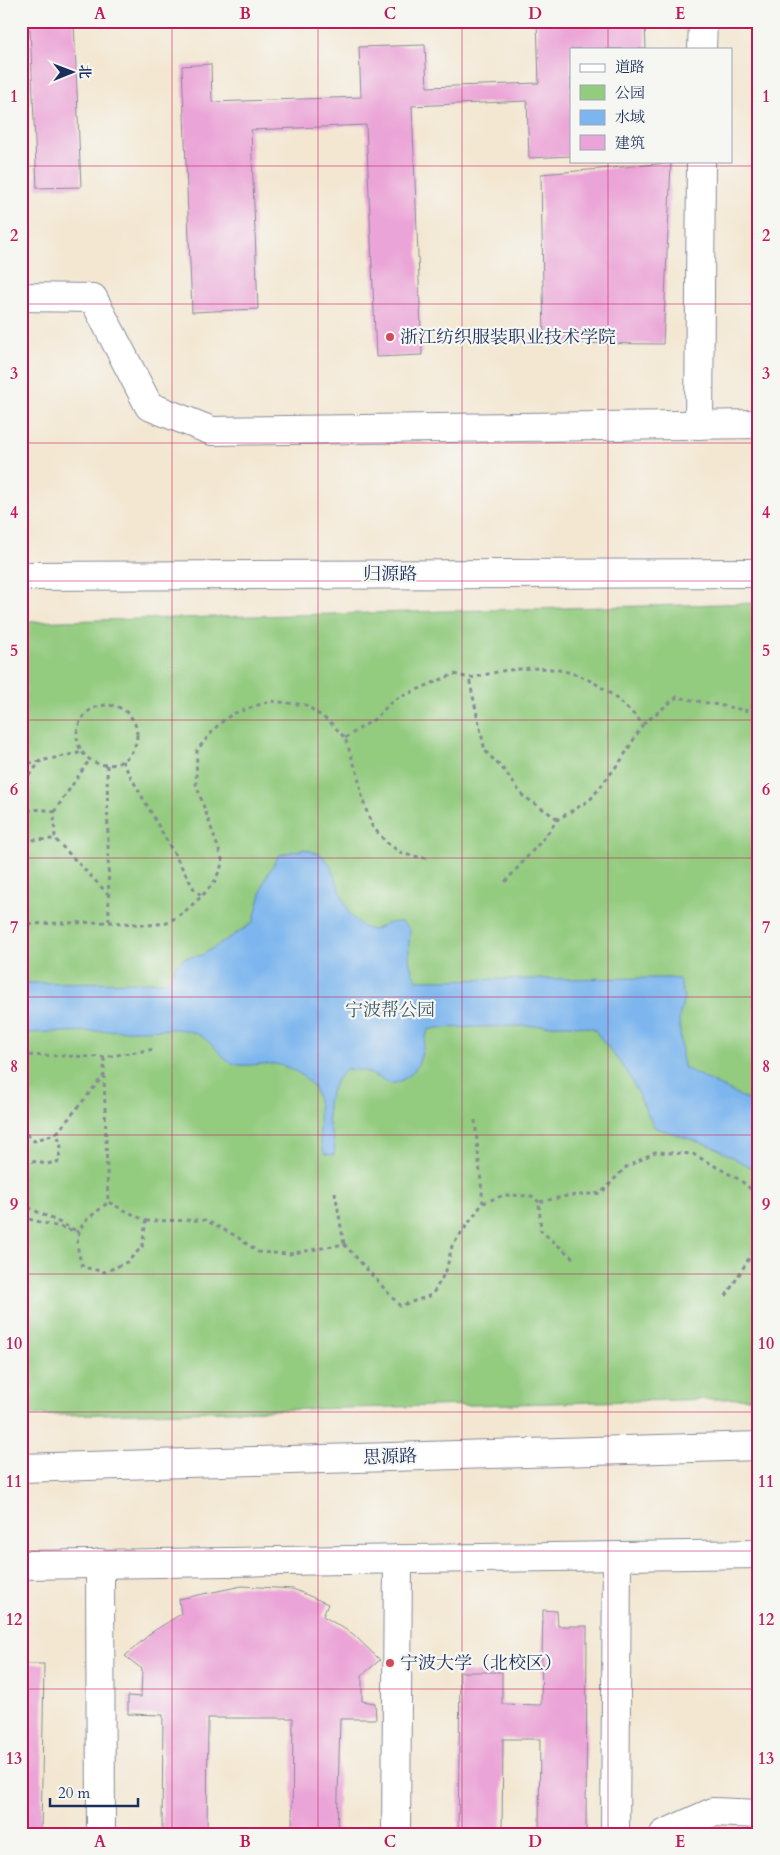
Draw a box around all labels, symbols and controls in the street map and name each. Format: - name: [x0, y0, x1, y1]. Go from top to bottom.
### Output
- text: A: [94, 3, 106, 25]
- text: B: [239, 3, 251, 25]
- text: C: [384, 3, 396, 25]
- text: D: [528, 3, 542, 25]
- text: E: [675, 3, 685, 25]
- north arrow: [48, 48, 98, 98]
- legend: [570, 48, 732, 162]
- text: 道路: [615, 57, 645, 77]
- text: 北: [75, 65, 94, 79]
- text: 公园: [615, 83, 645, 103]
- text: 1: [10, 86, 18, 108]
- text: 1: [762, 86, 770, 108]
- text: 水域: [615, 107, 645, 127]
- text: 建筑: [615, 133, 645, 153]
- text: 2: [10, 225, 18, 247]
- text: 2: [762, 225, 770, 247]
- place label: 浙江纺织服装职业技术学院: [400, 325, 616, 350]
- marker: 浙江纺织服装职业技术学院: [384, 331, 396, 343]
- text: 3: [10, 363, 18, 385]
- text: 3: [762, 363, 770, 385]
- text: 4: [10, 502, 18, 524]
- text: 4: [762, 502, 770, 524]
- street label: 归源路: [363, 562, 417, 587]
- text: 5: [10, 640, 18, 662]
- text: 5: [762, 640, 770, 662]
- text: 6: [10, 779, 18, 801]
- text: 6: [762, 779, 770, 801]
- text: 7: [10, 917, 18, 939]
- text: 7: [762, 917, 770, 939]
- park label: 宁波帮公园: [345, 998, 435, 1023]
- text: 8: [10, 1056, 18, 1078]
- text: 8: [762, 1056, 770, 1078]
- text: 9: [10, 1194, 18, 1216]
- text: 9: [762, 1194, 770, 1216]
- text: 10: [6, 1333, 22, 1355]
- text: 10: [758, 1333, 774, 1355]
- street label: 思源路: [363, 1444, 417, 1470]
- text: 11: [6, 1471, 22, 1493]
- text: 11: [758, 1471, 774, 1493]
- text: 12: [6, 1609, 22, 1631]
- text: 12: [758, 1609, 774, 1631]
- place label: 宁波大学（北校区）: [400, 1651, 562, 1676]
- marker: 宁波大学（北校区）: [384, 1657, 396, 1669]
- text: 13: [6, 1748, 22, 1770]
- text: 13: [758, 1748, 774, 1770]
- scale bar: [50, 1775, 138, 1807]
- text: 20 m: [58, 1783, 90, 1803]
- text: A: [94, 1831, 106, 1853]
- text: B: [239, 1831, 251, 1853]
- text: C: [384, 1831, 396, 1853]
- text: D: [528, 1831, 542, 1853]
- text: E: [675, 1831, 685, 1853]

